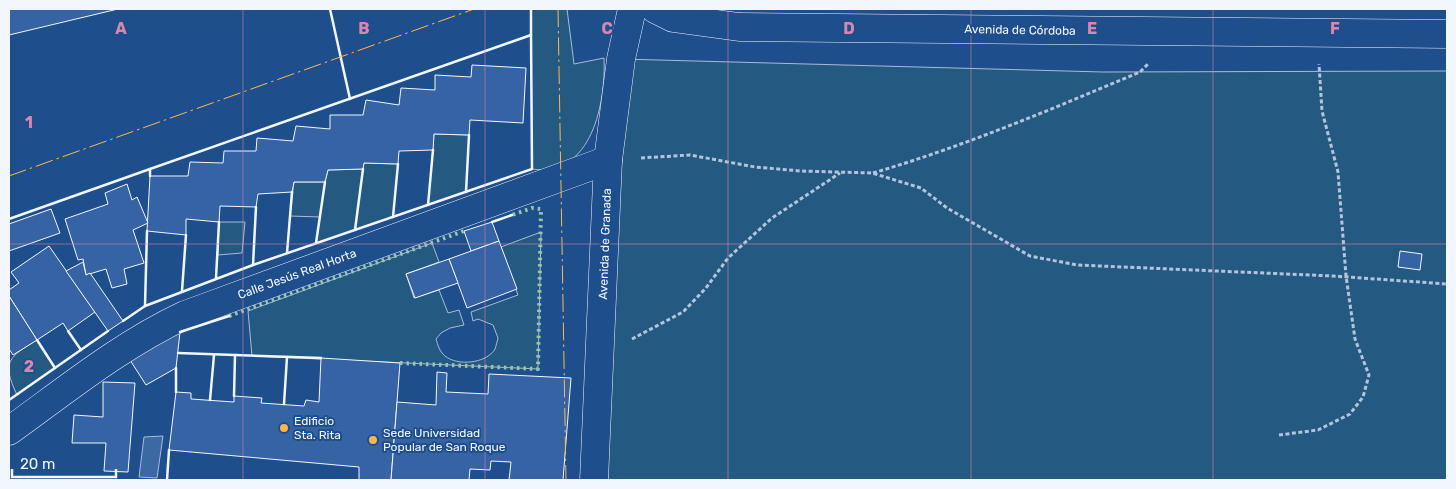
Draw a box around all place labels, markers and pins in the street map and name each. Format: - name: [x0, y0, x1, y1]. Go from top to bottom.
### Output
- place label: Edificio Sta. Rita: [294, 414, 341, 442]
- marker: Edificio Sta. Rita: [278, 422, 290, 434]
- place label: Sede Universidad Popular de San Roque: [383, 426, 506, 454]
- marker: Sede Universidad Popular de San Roque: [367, 434, 379, 446]

